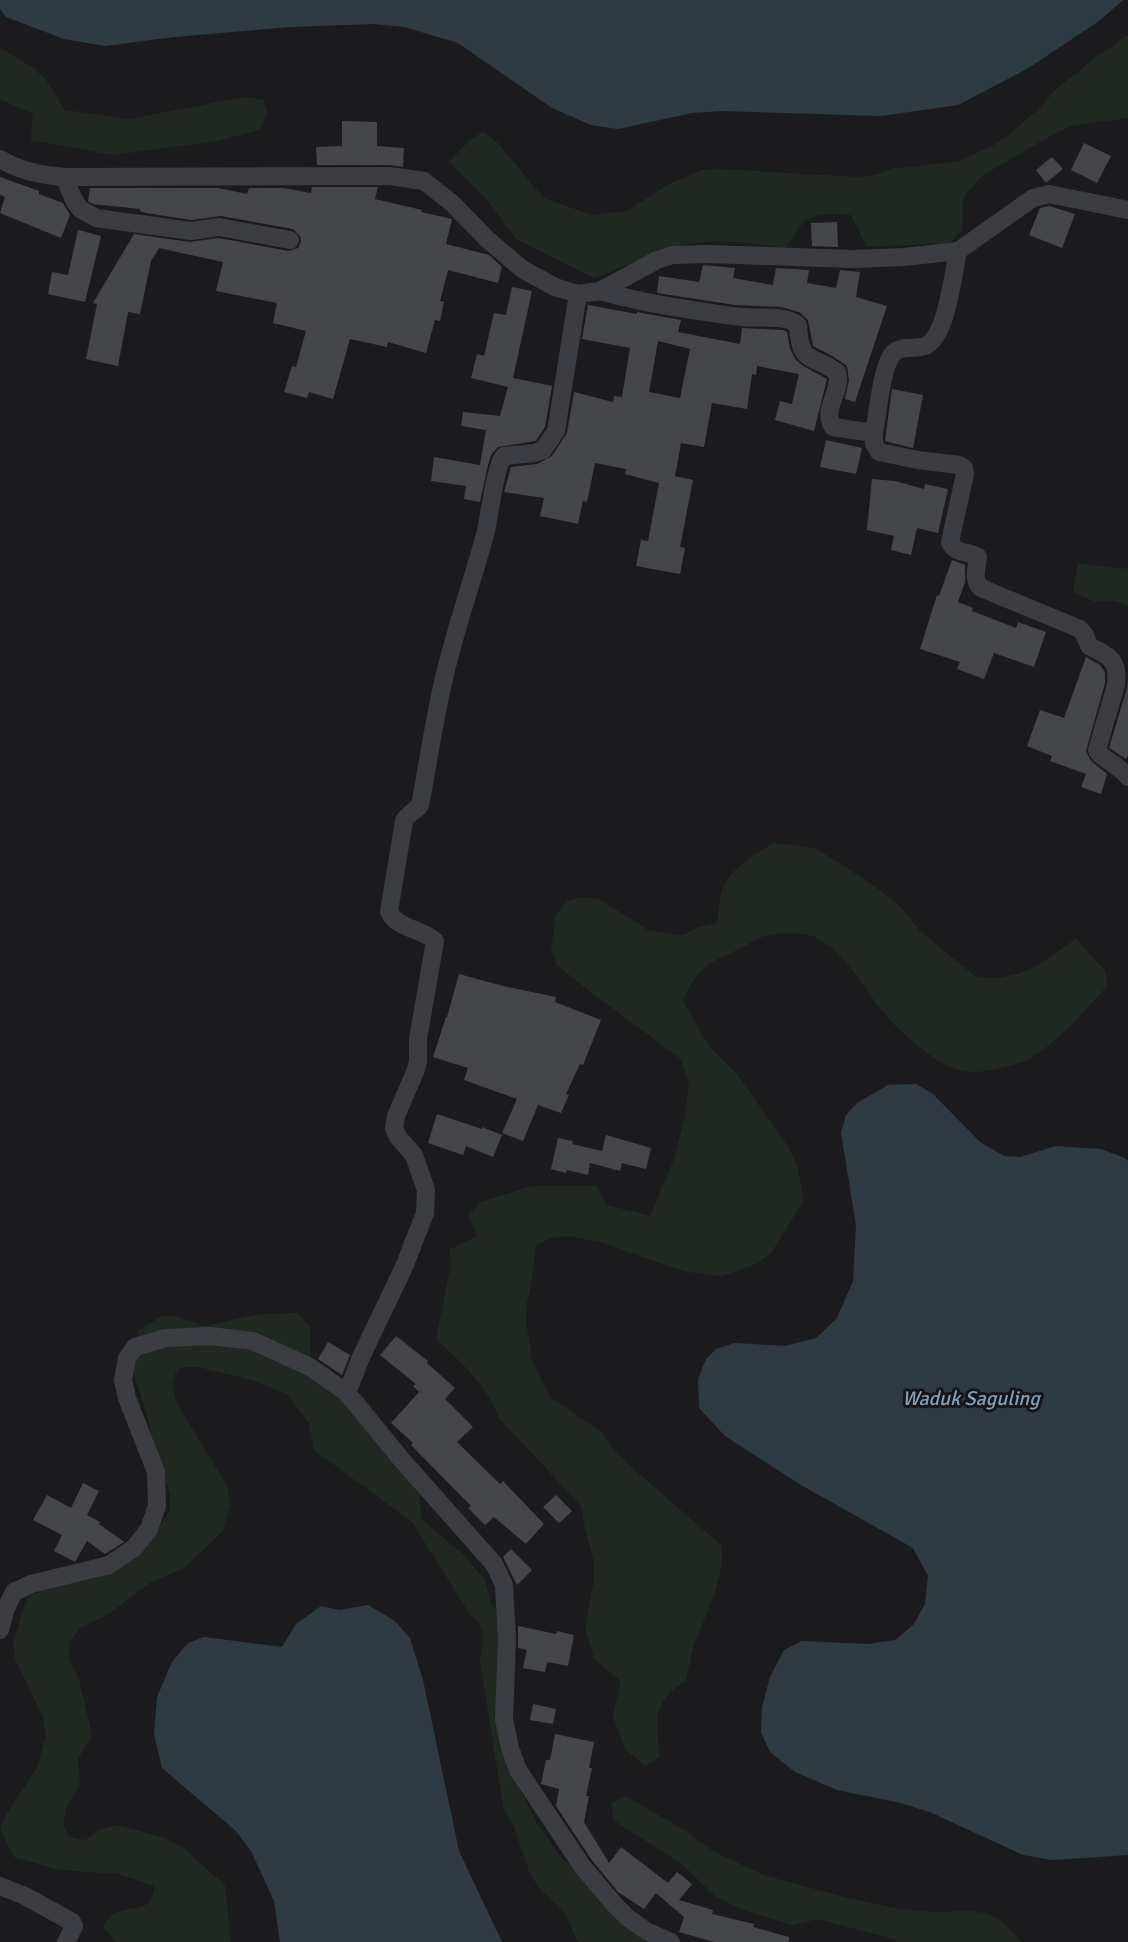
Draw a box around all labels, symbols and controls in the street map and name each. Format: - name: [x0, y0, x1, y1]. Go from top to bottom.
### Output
- water label: Waduk Saguling: [902, 1388, 1040, 1412]

